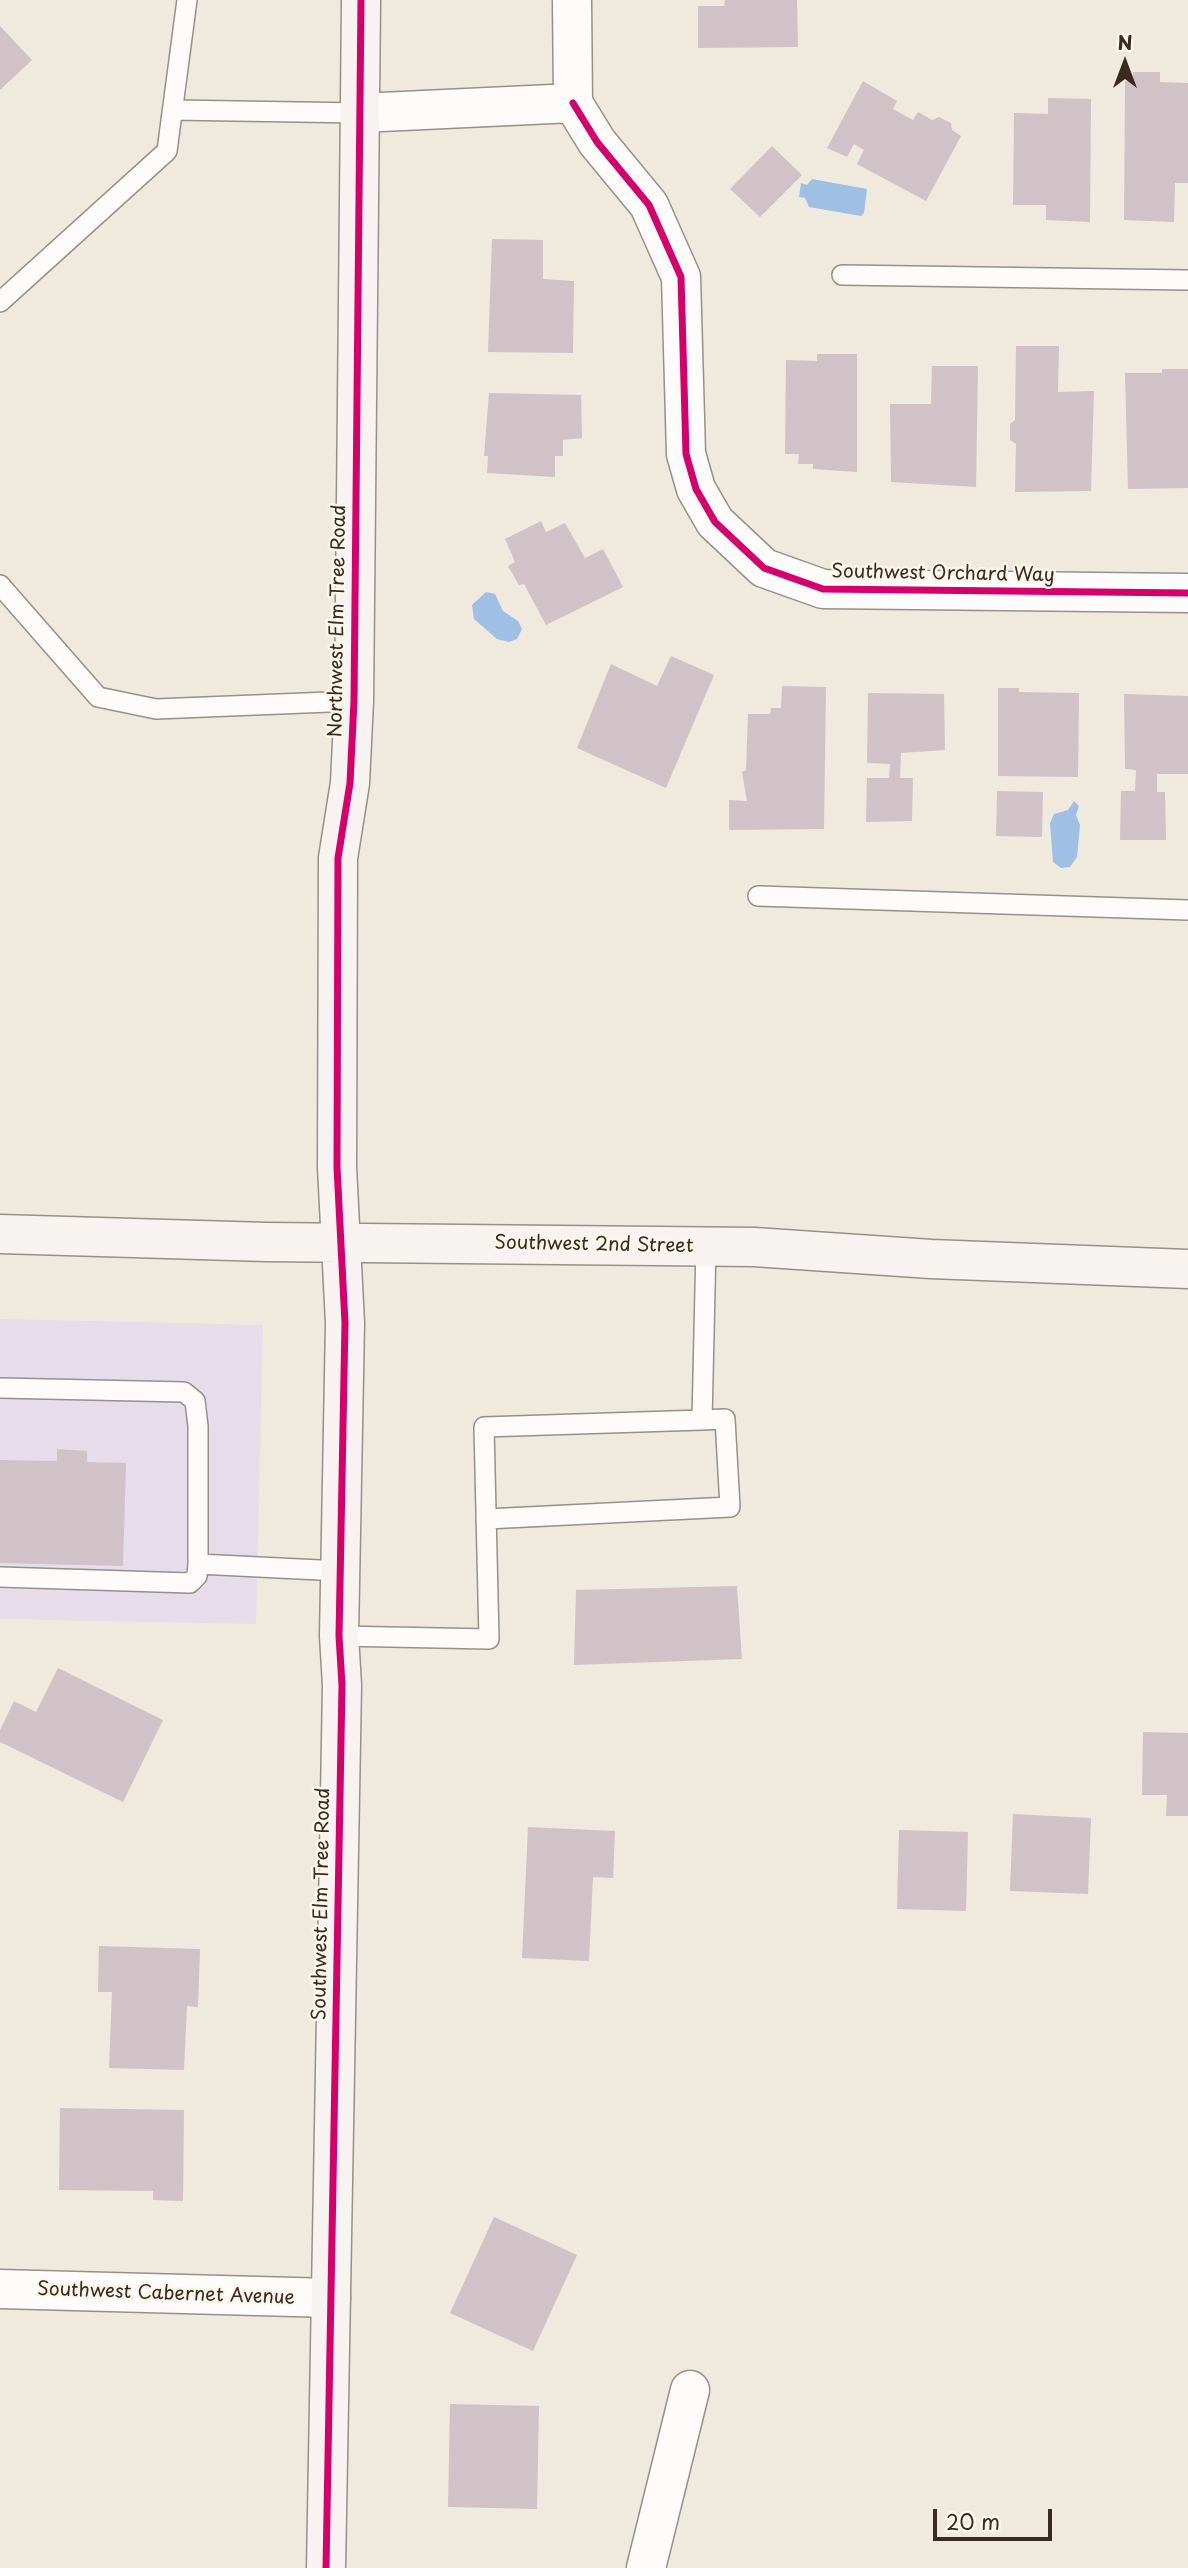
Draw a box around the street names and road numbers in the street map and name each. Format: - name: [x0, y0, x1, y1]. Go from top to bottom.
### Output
- street label: Northwest Elm Tree Road: [325, 504, 351, 738]
- street label: Southwest Orchard Way: [831, 561, 1055, 587]
- street label: Southwest 2nd Street: [494, 1232, 694, 1258]
- street label: Southwest Elm Tree Road: [309, 1787, 335, 2021]
- street label: Southwest Cabernet Avenue: [37, 2278, 295, 2310]

